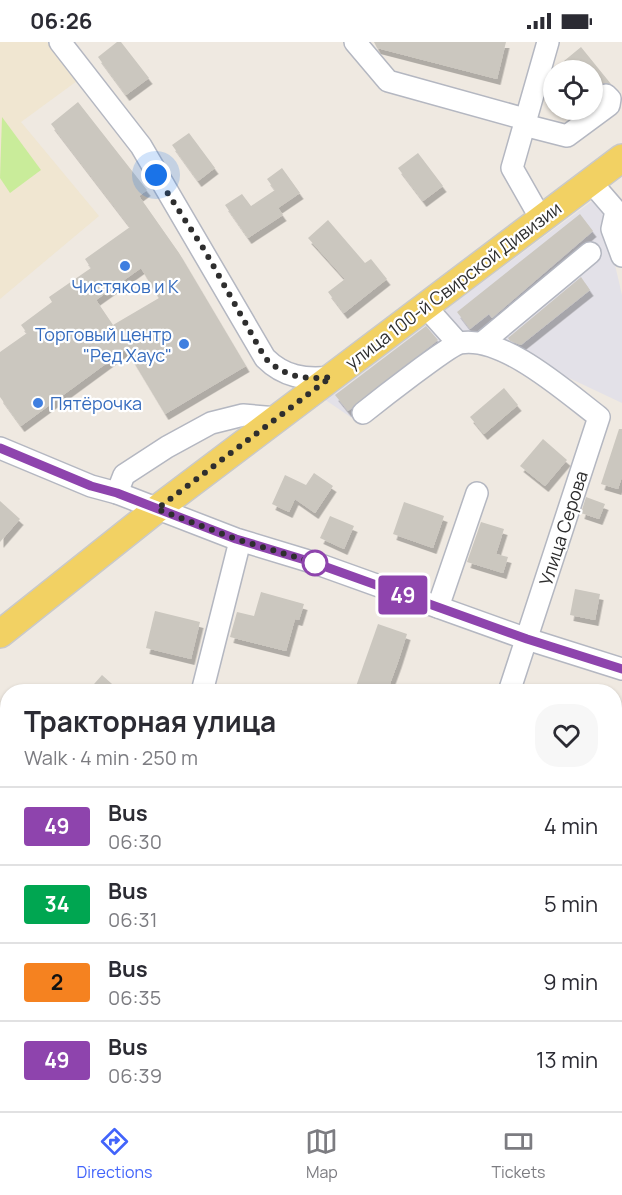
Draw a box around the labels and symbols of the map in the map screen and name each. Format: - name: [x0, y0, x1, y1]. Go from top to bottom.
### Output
- your location: [141, 160, 171, 190]
- street label: улица 100-й Свирской Дивизии: [340, 196, 566, 374]
- marker: Чистяков и К: [118, 259, 132, 273]
- place label: Чистяков и К: [71, 274, 179, 298]
- place label: Торговый центр "Ред Хаус": [35, 322, 172, 367]
- marker: Торговый центр "Ред Хаус": [177, 337, 191, 351]
- place label: Пятёрочка: [50, 391, 142, 415]
- marker: Пятёрочка: [31, 396, 45, 410]
- street label: Улица Серова: [533, 467, 593, 589]
- unlabelled marker: [302, 550, 328, 576]
- line badge: 49: [376, 576, 430, 614]

